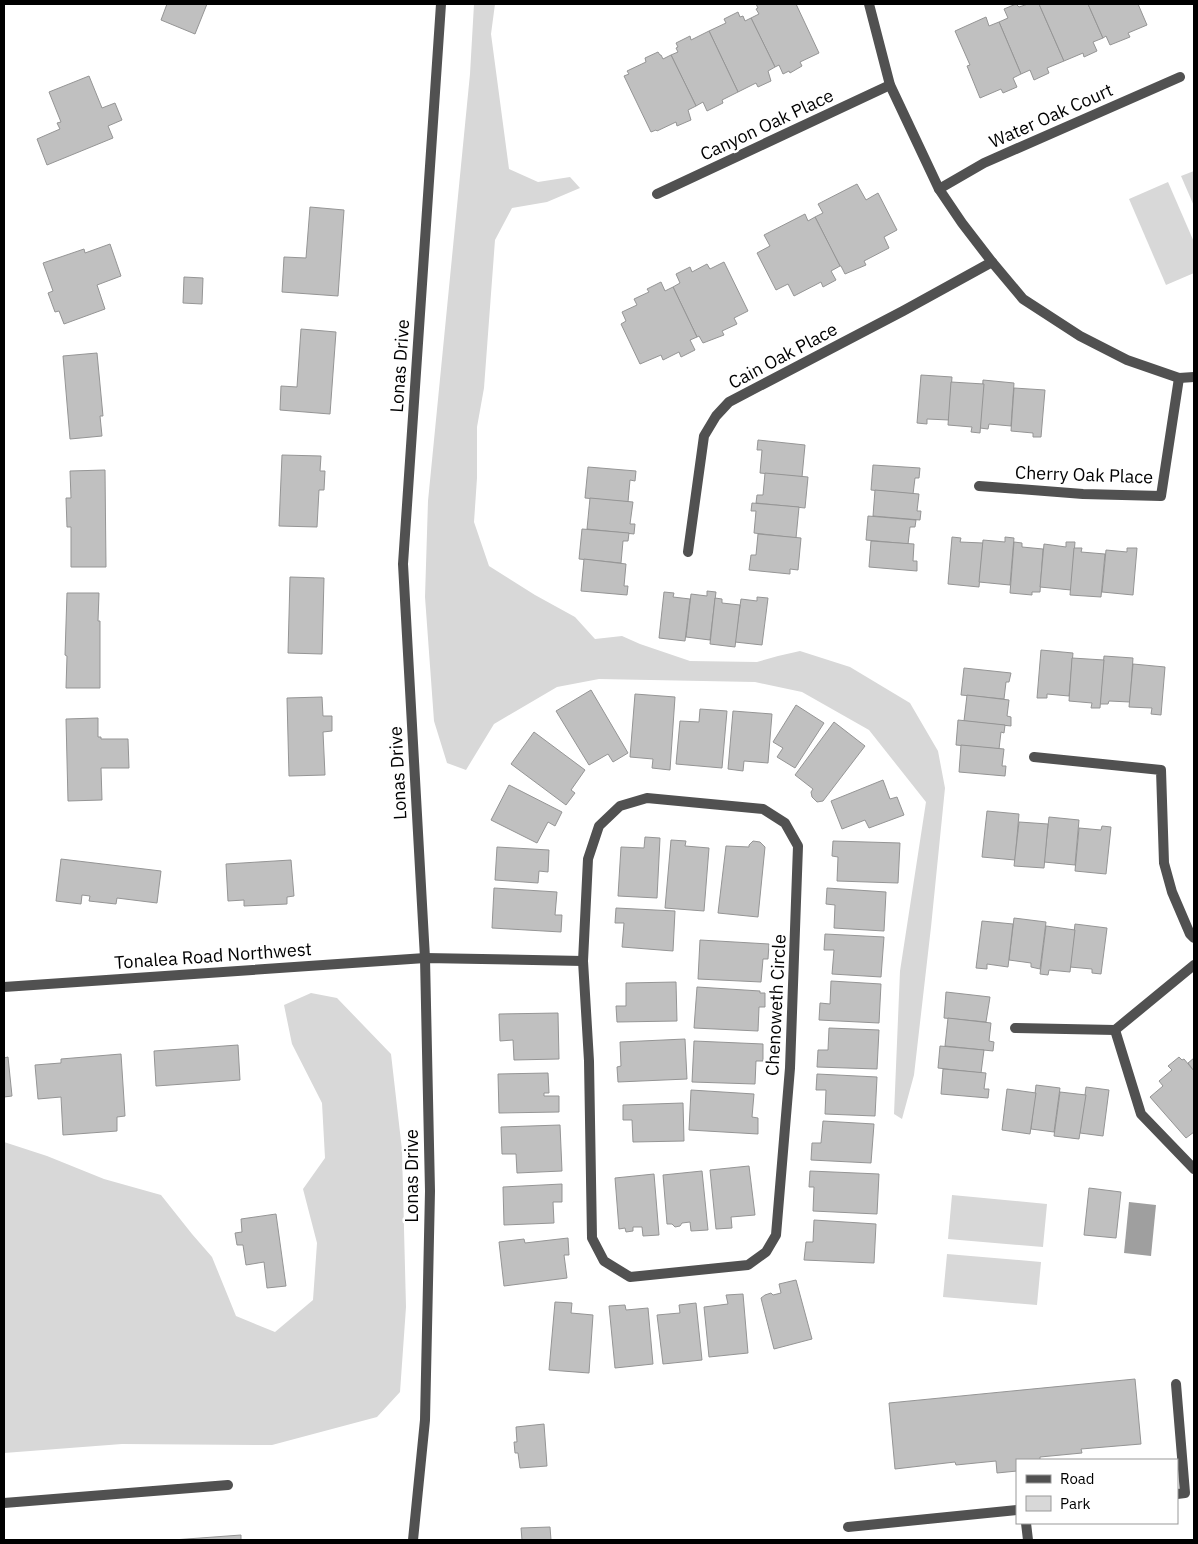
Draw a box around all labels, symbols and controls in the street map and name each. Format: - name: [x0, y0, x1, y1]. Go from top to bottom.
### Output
- street label: Water Oak Court: [985, 78, 1116, 153]
- street label: Canyon Oak Place: [696, 84, 837, 166]
- street label: Cain Oak Place: [724, 317, 841, 394]
- street label: Lonas Drive: [385, 318, 414, 413]
- street label: Cherry Oak Place: [1015, 461, 1154, 488]
- street label: Lonas Drive: [384, 726, 411, 820]
- street label: Chenoweth Circle: [760, 933, 791, 1076]
- street label: Tonalea Road Northwest: [113, 937, 312, 974]
- street label: Lonas Drive: [400, 1129, 423, 1223]
- legend: [1016, 1459, 1178, 1524]
- text: Road: [1060, 1469, 1095, 1488]
- text: Park: [1060, 1494, 1090, 1513]

